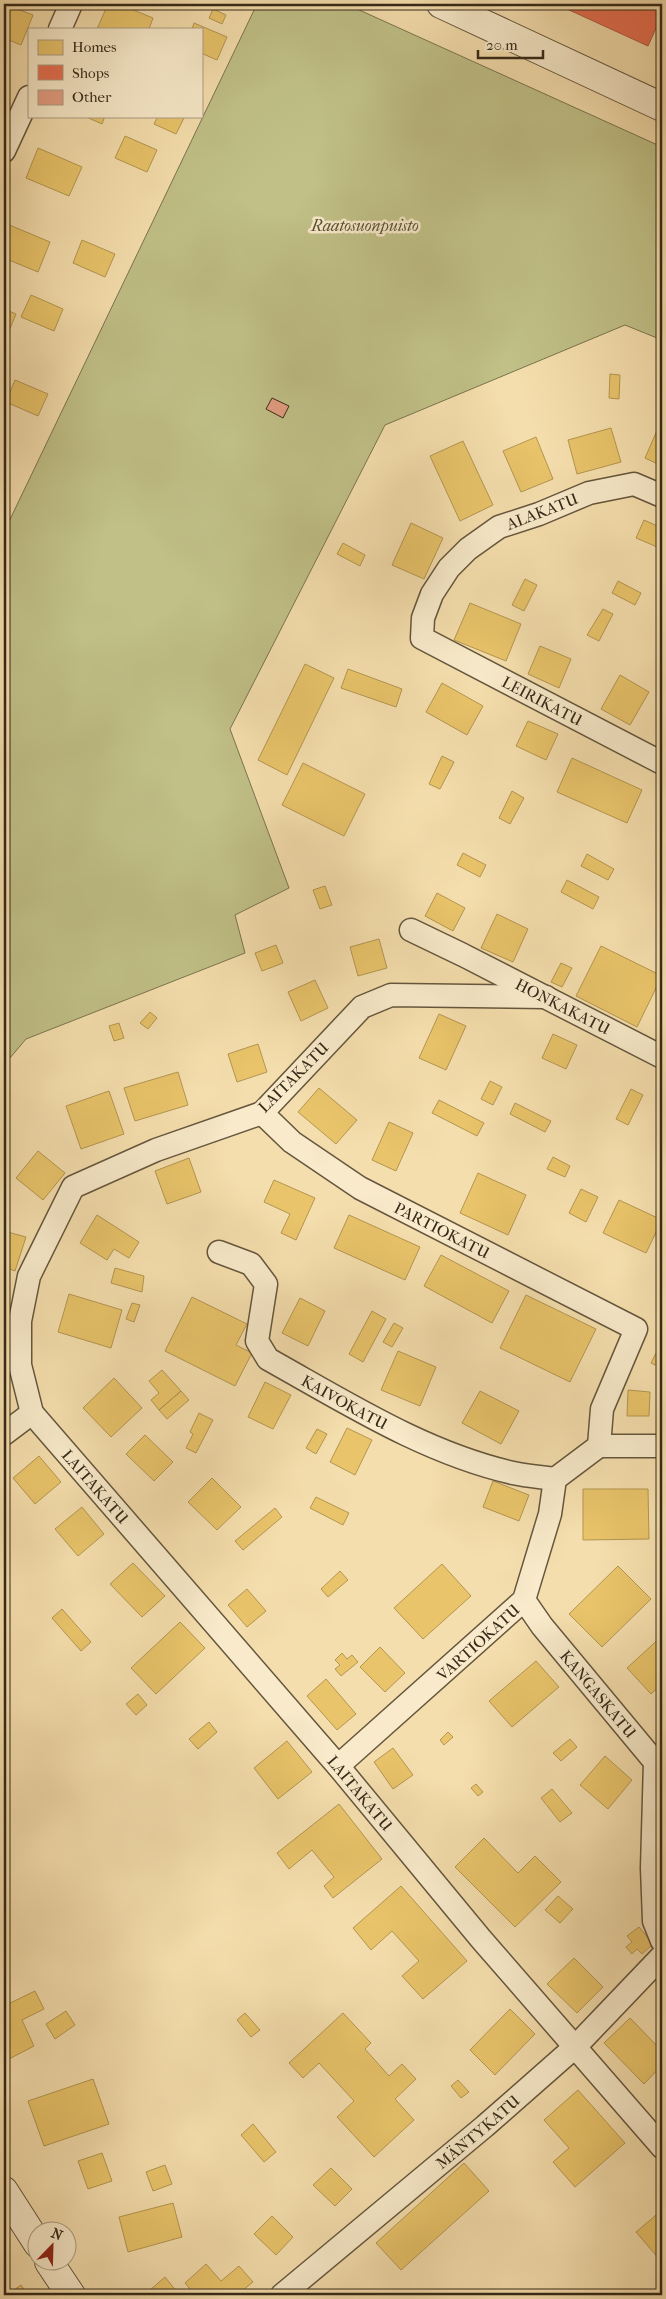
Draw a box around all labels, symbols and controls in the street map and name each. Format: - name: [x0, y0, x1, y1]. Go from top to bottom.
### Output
- legend: [28, 28, 202, 118]
- scale bar: [478, 28, 544, 60]
- text: 20 m: [486, 36, 518, 54]
- text: Homes: [72, 38, 117, 56]
- text: Shops: [72, 64, 110, 82]
- text: Other: [72, 88, 112, 106]
- park label: Raatosuonpuisto: [310, 216, 419, 235]
- street label: ALAKATU: [503, 489, 581, 534]
- street label: LEIRIKATU: [499, 672, 586, 730]
- street label: HONKAKATU: [512, 975, 614, 1039]
- street label: LAITAKATU: [254, 1038, 333, 1117]
- street label: PARTIOKATU: [391, 1198, 493, 1263]
- street label: KAIVOKATU: [298, 1371, 391, 1434]
- street label: LAITAKATU: [58, 1446, 133, 1528]
- street label: VARTIOKATU: [432, 1600, 524, 1685]
- street label: KANGASKATU: [556, 1646, 641, 1743]
- street label: LAITAKATU: [323, 1752, 397, 1835]
- street label: MÄNTYKATU: [432, 2091, 524, 2173]
- north arrow: [28, 2222, 78, 2272]
- text: N: [49, 2225, 65, 2245]

